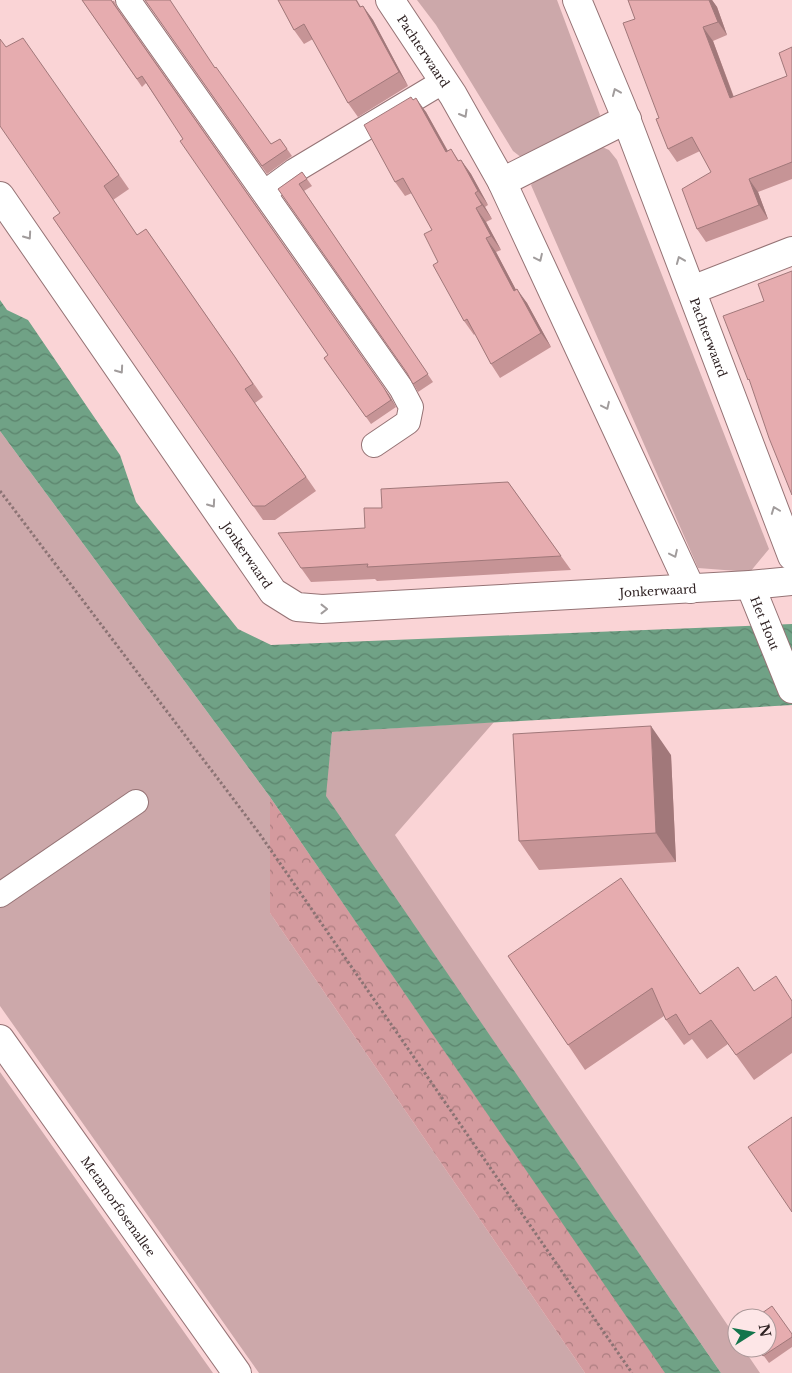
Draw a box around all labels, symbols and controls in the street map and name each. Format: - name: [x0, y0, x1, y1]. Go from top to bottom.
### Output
- street label: Pachterwaard: [394, 12, 453, 90]
- one-way arrow: [611, 88, 622, 97]
- one-way arrow: [457, 109, 467, 118]
- one-way arrow: [22, 231, 31, 240]
- one-way arrow: [532, 253, 543, 262]
- one-way arrow: [676, 256, 686, 265]
- street label: Pachterwaard: [687, 295, 731, 379]
- one-way arrow: [114, 364, 123, 374]
- one-way arrow: [600, 401, 611, 410]
- one-way arrow: [206, 498, 215, 508]
- one-way arrow: [771, 506, 781, 515]
- street label: Jonkerwaard: [218, 517, 276, 591]
- one-way arrow: [668, 548, 678, 557]
- street label: Jonkerwaard: [617, 581, 697, 600]
- street label: Het Hout: [748, 594, 783, 653]
- one-way arrow: [320, 604, 328, 614]
- street label: Metamorfosenallee: [78, 1153, 159, 1259]
- north arrow: [727, 1308, 777, 1358]
- text: N: [755, 1322, 775, 1339]

